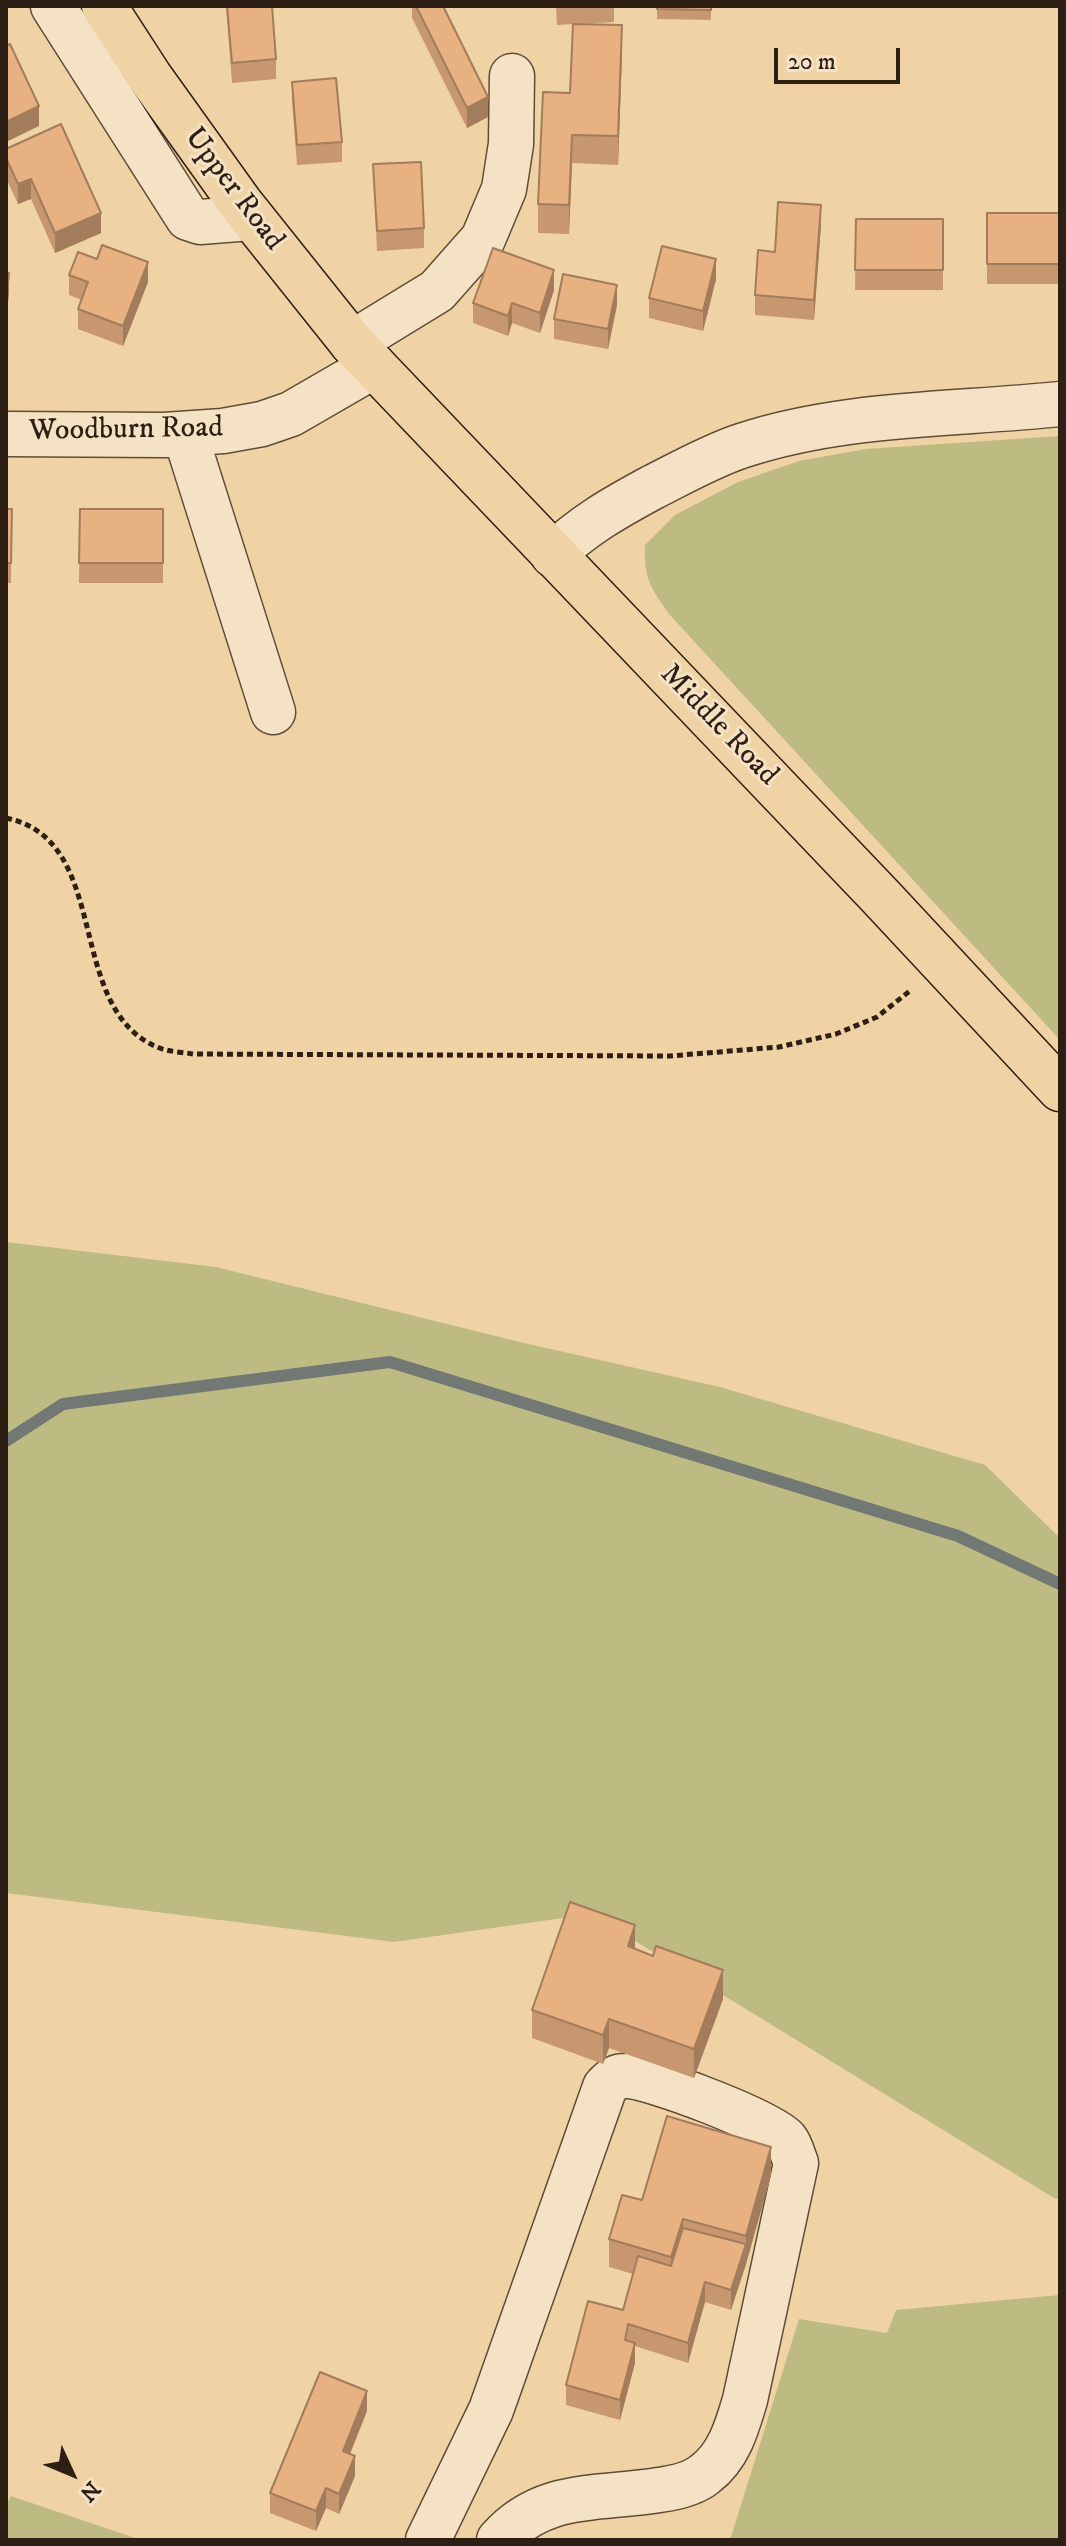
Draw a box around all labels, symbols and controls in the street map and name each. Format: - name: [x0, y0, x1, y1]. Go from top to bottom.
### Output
- scale bar: [778, 32, 904, 82]
- text: 20 m: [788, 47, 836, 77]
- street label: Upper Road: [175, 121, 291, 259]
- street label: Woodburn Road: [29, 411, 223, 451]
- street label: Middle Road: [651, 658, 785, 794]
- north arrow: [32, 2434, 112, 2514]
- text: N: [74, 2475, 106, 2507]

